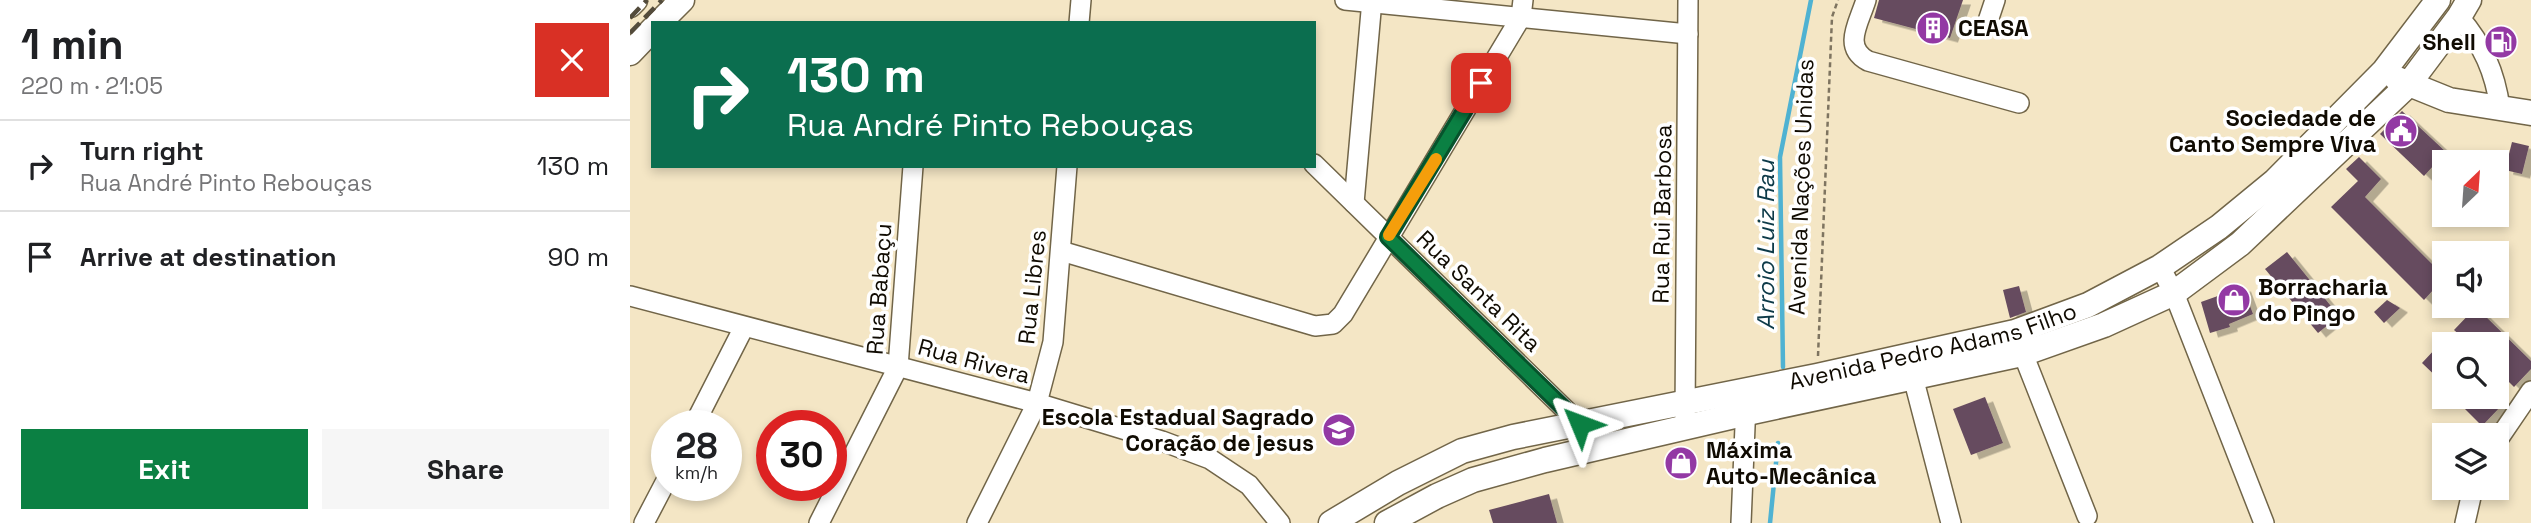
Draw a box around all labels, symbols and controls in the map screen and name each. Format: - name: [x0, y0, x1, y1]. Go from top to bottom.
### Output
- building icon: CEASA: [1914, 9, 1952, 47]
- place label: CEASA: [1958, 13, 2029, 43]
- text: 1 min: [21, 18, 124, 71]
- button: close: [535, 23, 609, 97]
- fuel station icon: Shell: [2482, 23, 2520, 61]
- place label: Shell: [2422, 27, 2476, 57]
- text: 130 m: [787, 44, 925, 106]
- icon: right: [672, 49, 763, 140]
- pin: [1451, 53, 1511, 113]
- street label: Avenida Nações Unidas: [1782, 58, 1820, 316]
- icon: arrive: [1462, 64, 1500, 102]
- text: 220 m · 21:05: [21, 71, 163, 101]
- place label: Sociedade de Canto Sempre Viva: [2169, 103, 2376, 159]
- text: Rua André Pinto Rebouças: [787, 105, 1194, 145]
- public building icon: Sociedade de Canto Sempre Viva: [2382, 112, 2420, 150]
- street label: Rua Rui Barbosa: [1645, 124, 1679, 304]
- text: Turn right: [80, 134, 204, 168]
- icon: right: [21, 147, 59, 185]
- text: 130 m: [537, 149, 609, 183]
- north arrow: [2432, 150, 2510, 228]
- map controls: [2432, 150, 2509, 500]
- water label: Arroio Luiz Rau: [1750, 159, 1781, 330]
- text: Rua André Pinto Rebouças: [80, 168, 372, 198]
- street label: Rua Babaçu: [859, 222, 899, 356]
- street label: Rua Santa Rita: [1410, 224, 1548, 358]
- street label: Rua Libres: [1011, 228, 1053, 346]
- icon: arrive: [21, 238, 59, 276]
- text: Arrive at destination: [80, 240, 337, 274]
- text: 90 m: [547, 240, 609, 274]
- button: sound: [2432, 241, 2509, 318]
- place label: Borracharia do Pingo: [2258, 272, 2388, 328]
- shop icon: Borracharia do Pingo: [2215, 281, 2253, 319]
- street label: Avenida Pedro Adams Filho: [1786, 296, 2081, 396]
- street label: Rua Rivera: [915, 332, 1033, 390]
- button: search: [2432, 332, 2509, 409]
- position arrow: [1543, 387, 1617, 461]
- place label: Escola Estadual Sagrado Coração de jesus: [1042, 402, 1314, 458]
- speed limit sign: 30: [756, 410, 847, 501]
- school or university icon: Escola Estadual Sagrado Coração de jesus: [1320, 411, 1358, 449]
- button: layers: [2432, 423, 2509, 500]
- text: 28: [676, 424, 717, 468]
- button: Exit: [21, 429, 308, 509]
- button: Share: [322, 429, 609, 509]
- place label: Máxima Auto-Mecânica: [1706, 435, 1876, 491]
- shop icon: Máxima Auto-Mecânica: [1662, 444, 1700, 482]
- text: km/h: [675, 461, 718, 484]

